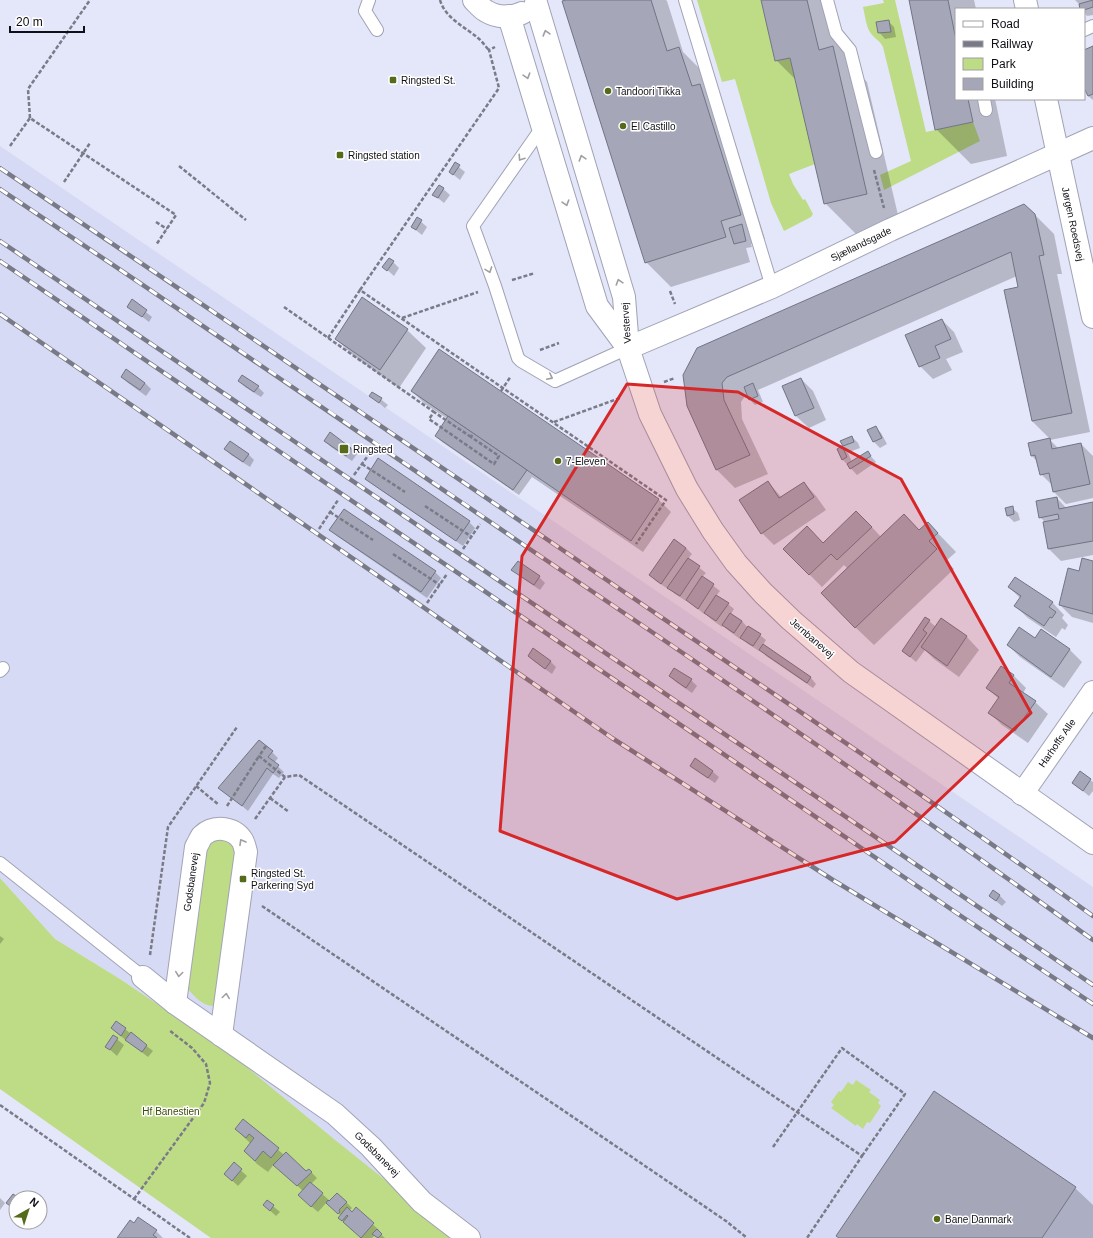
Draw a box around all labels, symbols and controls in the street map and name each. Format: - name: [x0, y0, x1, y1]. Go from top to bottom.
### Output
- scale bar: [10, 8, 84, 34]
- legend: [955, 8, 1085, 100]
- text: 20 m: [16, 15, 43, 29]
- text: Road: [991, 17, 1020, 31]
- one-way arrow: [542, 30, 551, 37]
- text: Railway: [991, 37, 1033, 51]
- text: Park: [991, 57, 1017, 71]
- one-way arrow: [522, 73, 531, 80]
- marker: Ringsted St.: [388, 75, 398, 85]
- place label: Ringsted St.: [401, 75, 455, 86]
- text: Building: [991, 77, 1034, 91]
- marker: Tandoori Tikka: [603, 86, 613, 96]
- place label: Tandoori Tikka: [616, 86, 681, 97]
- marker: El Castillo: [618, 121, 628, 131]
- place label: El Castillo: [631, 121, 676, 132]
- marker: Ringsted station: [335, 150, 345, 160]
- place label: Ringsted station: [348, 150, 420, 161]
- one-way arrow: [518, 154, 526, 161]
- one-way arrow: [578, 154, 587, 161]
- street label: Jørgen Roedsvej: [1060, 186, 1086, 262]
- one-way arrow: [561, 200, 570, 207]
- street label: Sjællandsgade: [829, 224, 894, 263]
- one-way arrow: [485, 267, 493, 274]
- one-way arrow: [615, 279, 624, 286]
- street label: Vestervej: [619, 302, 633, 344]
- one-way arrow: [546, 373, 553, 380]
- marker: Ringsted: [338, 443, 350, 455]
- place label: Ringsted: [353, 444, 392, 455]
- marker: 7-Eleven: [553, 456, 563, 466]
- place label: 7-Eleven: [566, 456, 605, 467]
- street label: Jernbanevej: [788, 616, 836, 660]
- street label: Harhoffs Alle: [1036, 716, 1078, 769]
- one-way arrow: [239, 839, 246, 846]
- street label: Godsbanevej: [181, 852, 201, 912]
- place label: Ringsted St. Parkering Syd: [251, 868, 314, 891]
- marker: Ringsted St. Parkering Syd: [238, 874, 248, 884]
- one-way arrow: [175, 971, 184, 977]
- one-way arrow: [222, 993, 231, 999]
- park label: Hf Banestien: [142, 1106, 200, 1117]
- street label: Godsbanevej: [352, 1129, 402, 1179]
- north arrow: [8, 1190, 48, 1230]
- text: N: [27, 1195, 41, 1209]
- marker: Bane Danmark: [932, 1214, 942, 1224]
- place label: Bane Danmark: [945, 1214, 1013, 1225]

